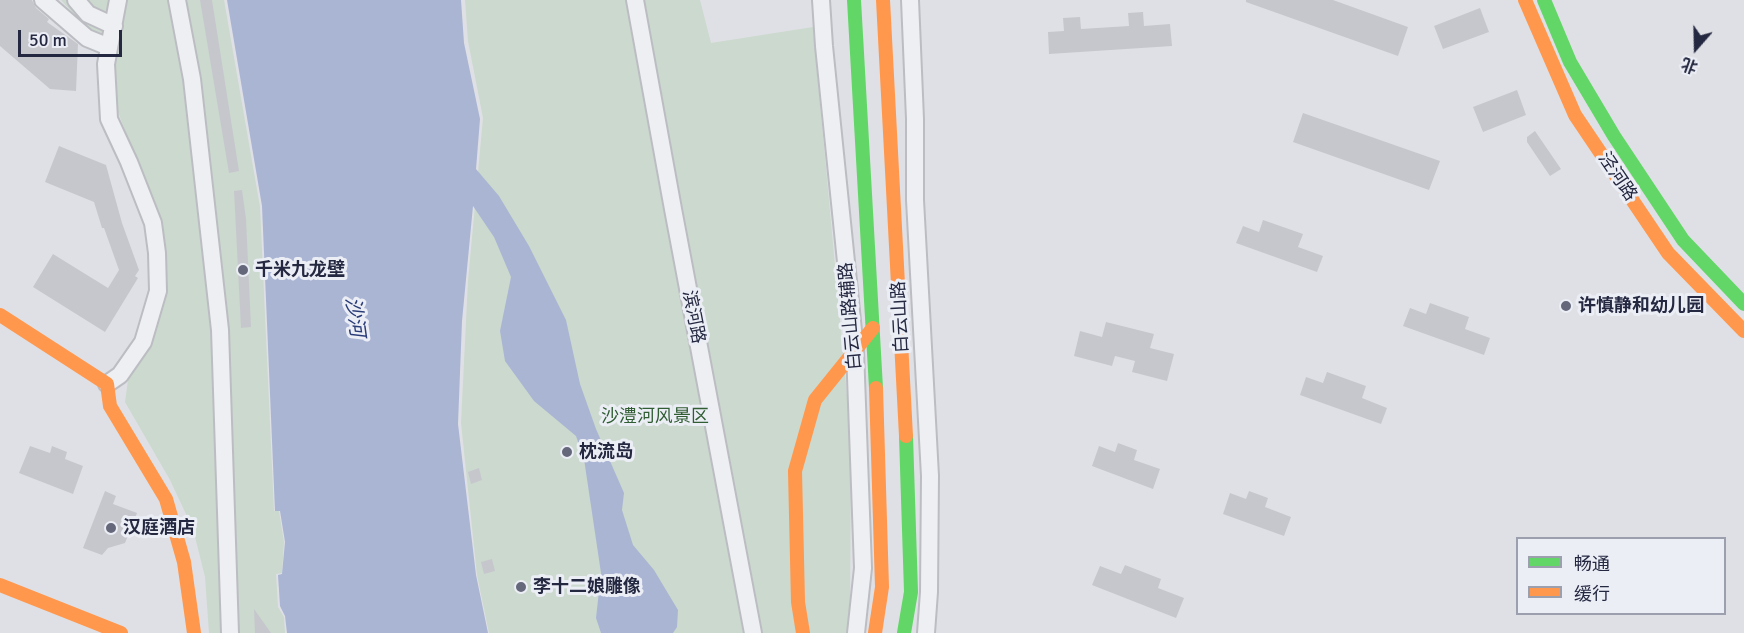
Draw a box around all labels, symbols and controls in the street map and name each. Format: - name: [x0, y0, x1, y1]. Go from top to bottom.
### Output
- scale bar: [21, 18, 124, 56]
- north arrow: [1666, 18, 1726, 78]
- text: 50 m: [29, 29, 67, 51]
- text: 北: [1679, 53, 1701, 77]
- street label: 泾河路: [1593, 149, 1641, 205]
- place label: 千米九龙壁: [255, 259, 345, 281]
- street label: 白云山路辅路: [836, 261, 866, 371]
- marker: 千米九龙壁: [236, 263, 250, 277]
- street label: 白云山路: [888, 280, 914, 354]
- street label: 滨河路: [677, 288, 709, 346]
- place label: 许慎静和幼儿园: [1578, 295, 1704, 317]
- water label: 沙河: [339, 296, 369, 338]
- marker: 许慎静和幼儿园: [1559, 299, 1573, 313]
- park label: 沙澧河风景区: [601, 406, 709, 428]
- place label: 枕流岛: [579, 441, 633, 463]
- marker: 枕流岛: [560, 445, 574, 459]
- place label: 汉庭酒店: [123, 517, 195, 539]
- marker: 汉庭酒店: [104, 521, 118, 535]
- legend: [1516, 537, 1726, 615]
- text: 畅通: [1574, 553, 1610, 575]
- place label: 李十二娘雕像: [533, 576, 641, 598]
- marker: 李十二娘雕像: [514, 580, 528, 594]
- text: 缓行: [1574, 583, 1610, 605]

